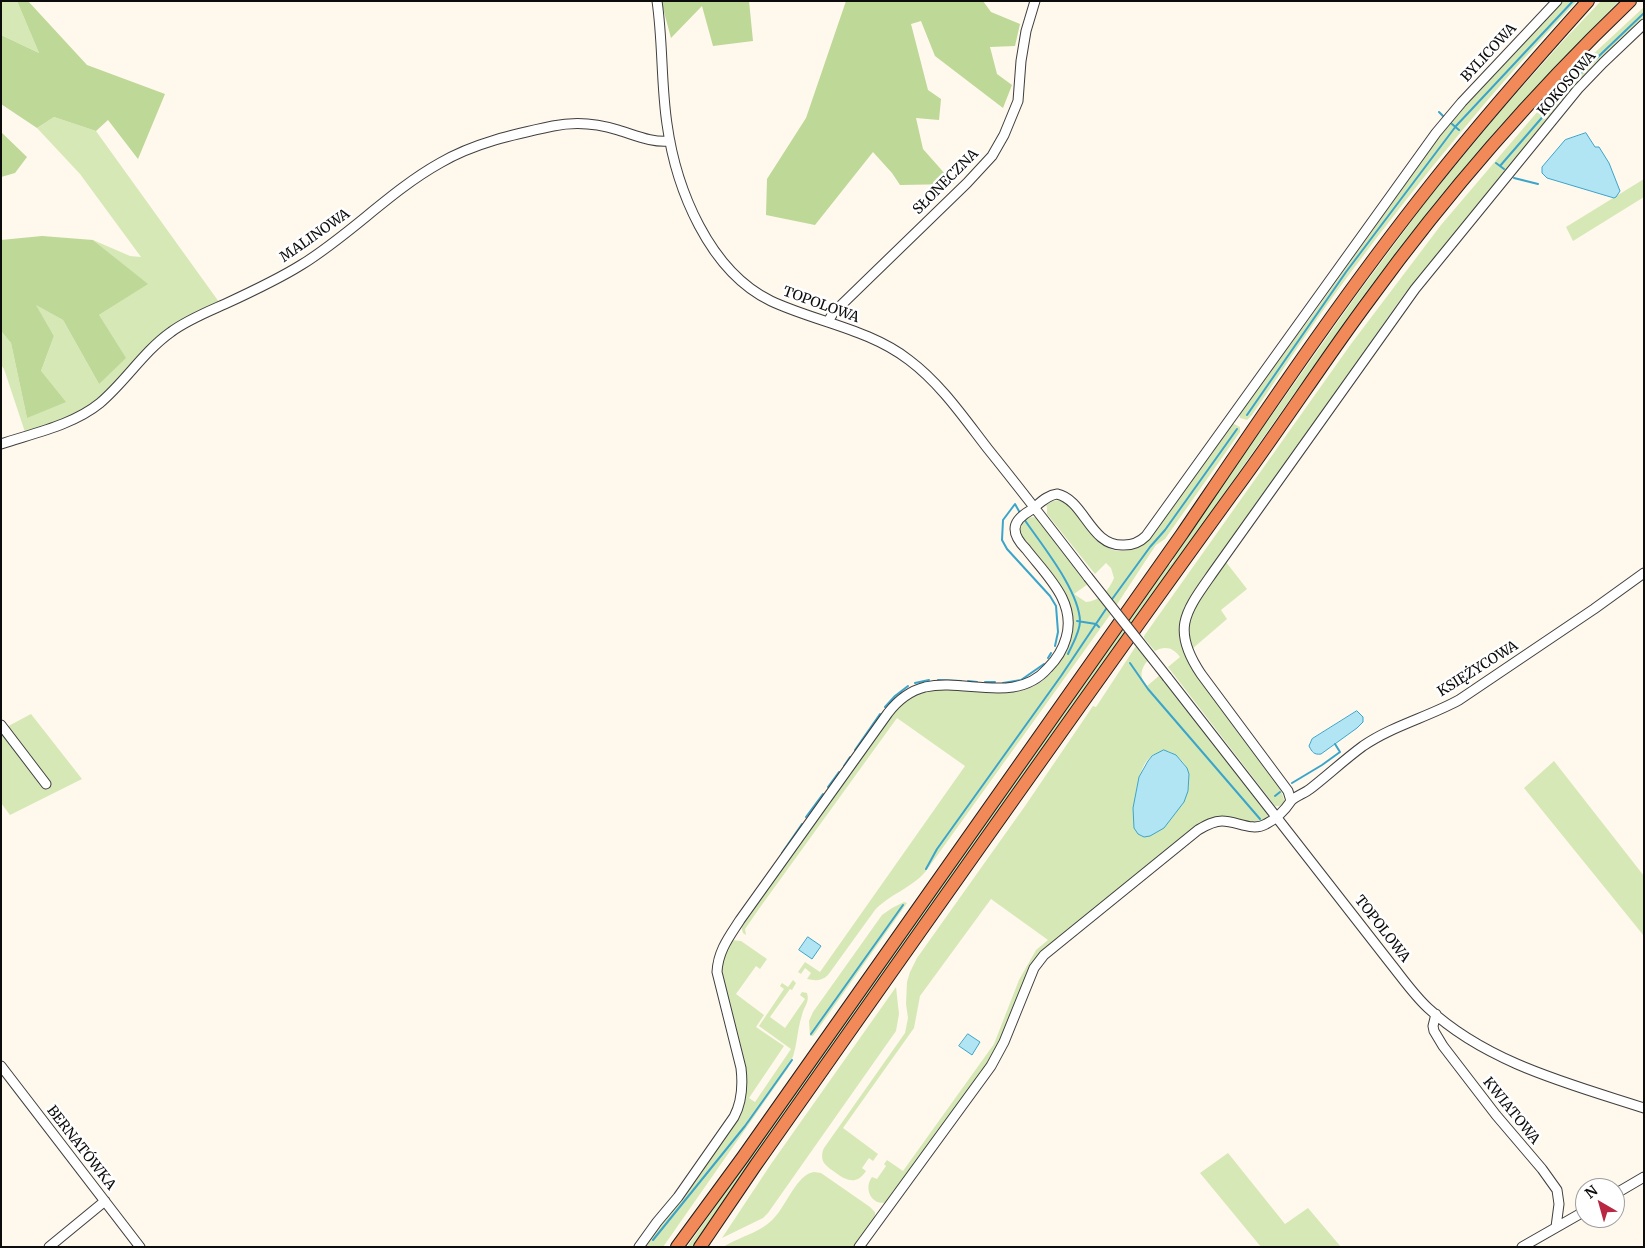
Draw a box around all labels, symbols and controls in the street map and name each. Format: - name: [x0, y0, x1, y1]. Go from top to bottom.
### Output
- street label: BYLICOWA: [1458, 20, 1520, 86]
- street label: KOKOSOWA: [1534, 48, 1600, 120]
- street label: SŁONECZNA: [910, 146, 982, 218]
- street label: MALINOWA: [277, 206, 353, 266]
- street label: TOPOLOWA: [781, 283, 861, 327]
- street label: KSIĘŻYCOWA: [1435, 638, 1521, 700]
- street label: TOPOLOWA: [1351, 892, 1413, 966]
- street label: KWIATOWA: [1479, 1074, 1543, 1148]
- street label: BERNATÓWKA: [43, 1103, 119, 1193]
- north arrow: [1575, 1178, 1625, 1228]
- text: N: [1581, 1181, 1601, 1202]

